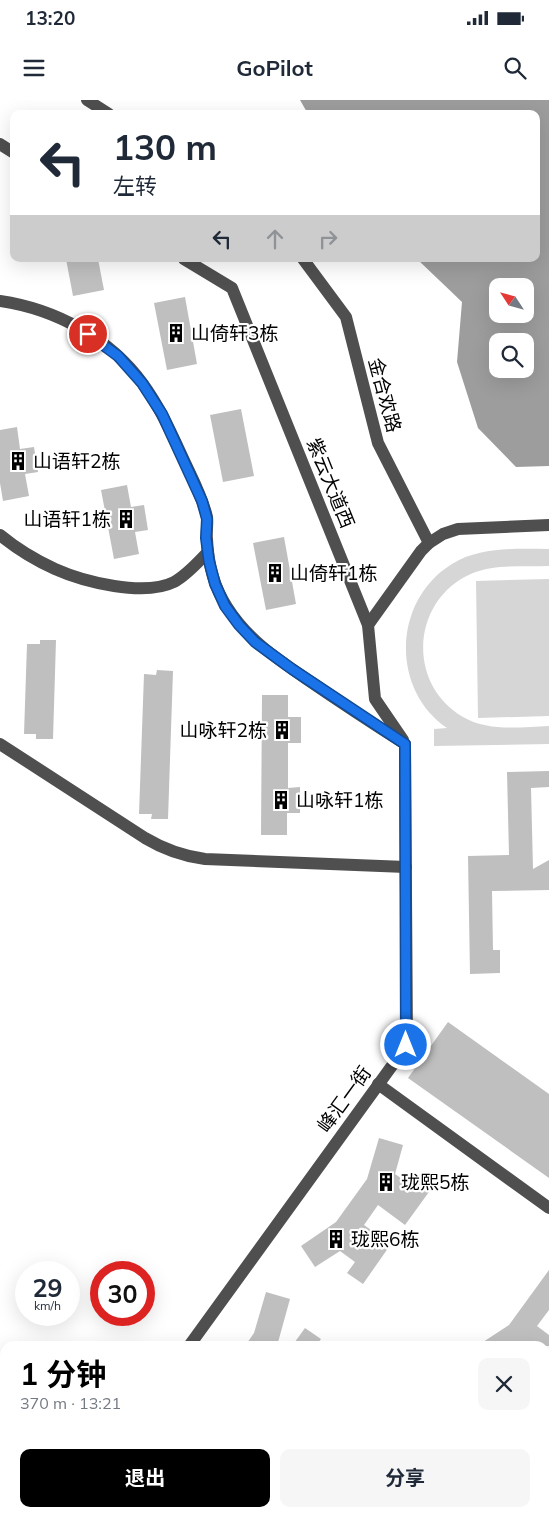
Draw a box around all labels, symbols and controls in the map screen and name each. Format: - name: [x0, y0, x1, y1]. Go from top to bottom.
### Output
- text: 13:20: [25, 6, 75, 30]
- icon: menu: [20, 54, 48, 82]
- text: GoPilot: [236, 54, 313, 82]
- icon: search: [501, 54, 529, 82]
- text: 130 m: [113, 125, 217, 169]
- icon: left: [30, 130, 95, 195]
- text: 左转: [113, 172, 157, 200]
- icon: left: [208, 225, 236, 253]
- icon: ahead: [261, 225, 289, 253]
- icon: right: [314, 225, 342, 253]
- north arrow: [489, 278, 534, 322]
- map controls: [489, 278, 534, 378]
- pin: [67, 313, 109, 355]
- icon: arrive: [74, 320, 102, 348]
- place label: 山倚轩3栋: [191, 321, 278, 345]
- building icon: 山倚轩3栋: [165, 322, 187, 344]
- button: search: [489, 333, 534, 378]
- street label: 金合欢路: [364, 355, 406, 435]
- street label: 紫云大道西: [302, 434, 360, 532]
- place label: 山语轩2栋: [33, 449, 120, 473]
- building icon: 山语轩2栋: [7, 450, 29, 472]
- place label: 山语轩1栋: [24, 507, 111, 531]
- building icon: 山语轩1栋: [115, 508, 137, 530]
- place label: 山倚轩1栋: [290, 561, 377, 585]
- building icon: 山倚轩1栋: [264, 562, 286, 584]
- place label: 山咏轩2栋: [180, 718, 267, 742]
- building icon: 山咏轩2栋: [271, 719, 293, 741]
- place label: 山咏轩1栋: [296, 788, 383, 812]
- building icon: 山咏轩1栋: [270, 789, 292, 811]
- position arrow: [379, 1018, 431, 1070]
- street label: 峰汇一街: [312, 1061, 376, 1137]
- place label: 珑熙5栋: [401, 1170, 469, 1194]
- building icon: 珑熙5栋: [375, 1171, 397, 1193]
- place label: 珑熙6栋: [351, 1227, 419, 1251]
- building icon: 珑熙6栋: [325, 1228, 347, 1250]
- speed limit sign: 30: [90, 1261, 155, 1326]
- text: 29: [32, 1272, 63, 1303]
- text: km/h: [34, 1298, 61, 1313]
- text: 1 分钟: [20, 1355, 106, 1393]
- button: close: [478, 1358, 530, 1410]
- text: 370 m · 13:21: [20, 1393, 121, 1413]
- button: 退出: [20, 1449, 270, 1507]
- button: 分享: [280, 1449, 530, 1507]

